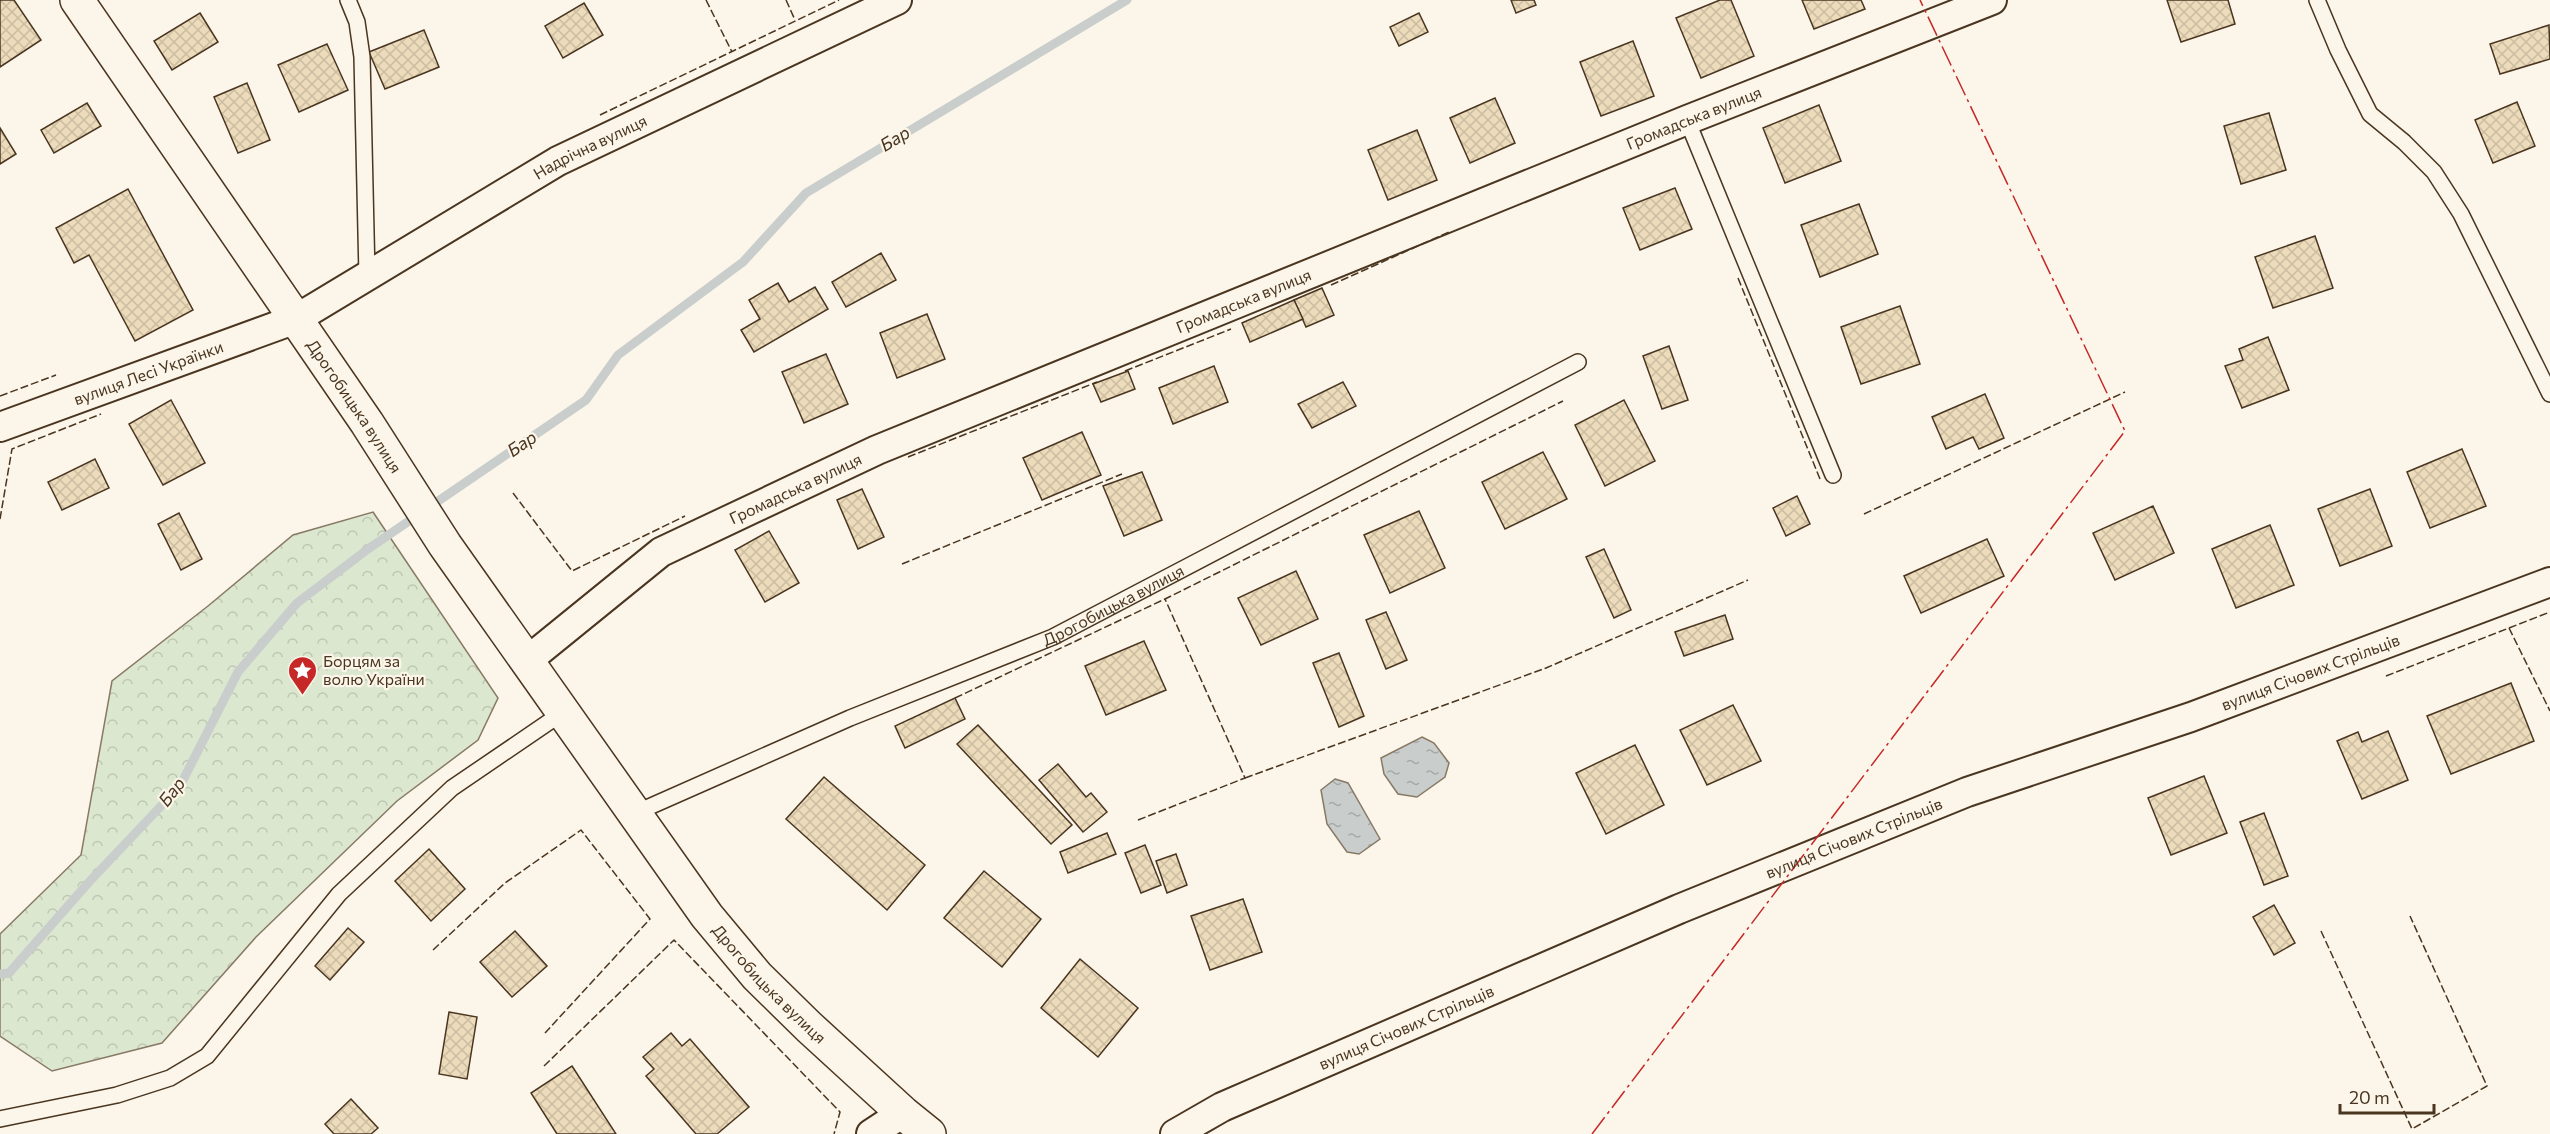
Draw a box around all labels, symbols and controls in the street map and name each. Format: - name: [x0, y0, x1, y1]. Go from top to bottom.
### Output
- street label: Громадська вулиця: [1623, 82, 1764, 153]
- street label: Надрічна вулиця: [529, 110, 650, 183]
- water label: Бар: [875, 121, 913, 156]
- street label: Громадська вулиця: [1173, 264, 1314, 336]
- street label: вулиця Лесі Українки: [71, 336, 226, 408]
- street label: Дрогобицька вулиця: [303, 336, 406, 476]
- water label: Бар: [502, 425, 541, 461]
- street label: Громадська вулиця: [726, 449, 864, 527]
- street label: Дрогобицька вулиця: [1040, 560, 1187, 649]
- street label: вулиця Січових Стрільців: [2219, 629, 2402, 714]
- place label: Борцям за волю України: [323, 651, 425, 688]
- place icon: Борцям за волю України: [286, 654, 318, 696]
- water label: Бар: [153, 772, 189, 810]
- street label: вулиця Січових Стрільців: [1763, 793, 1945, 882]
- street label: Дрогобицька вулиця: [709, 920, 830, 1047]
- street label: вулиця Січових Стрільців: [1316, 980, 1497, 1073]
- scale bar: [2340, 1077, 2434, 1115]
- text: 20 m: [2349, 1086, 2390, 1108]

